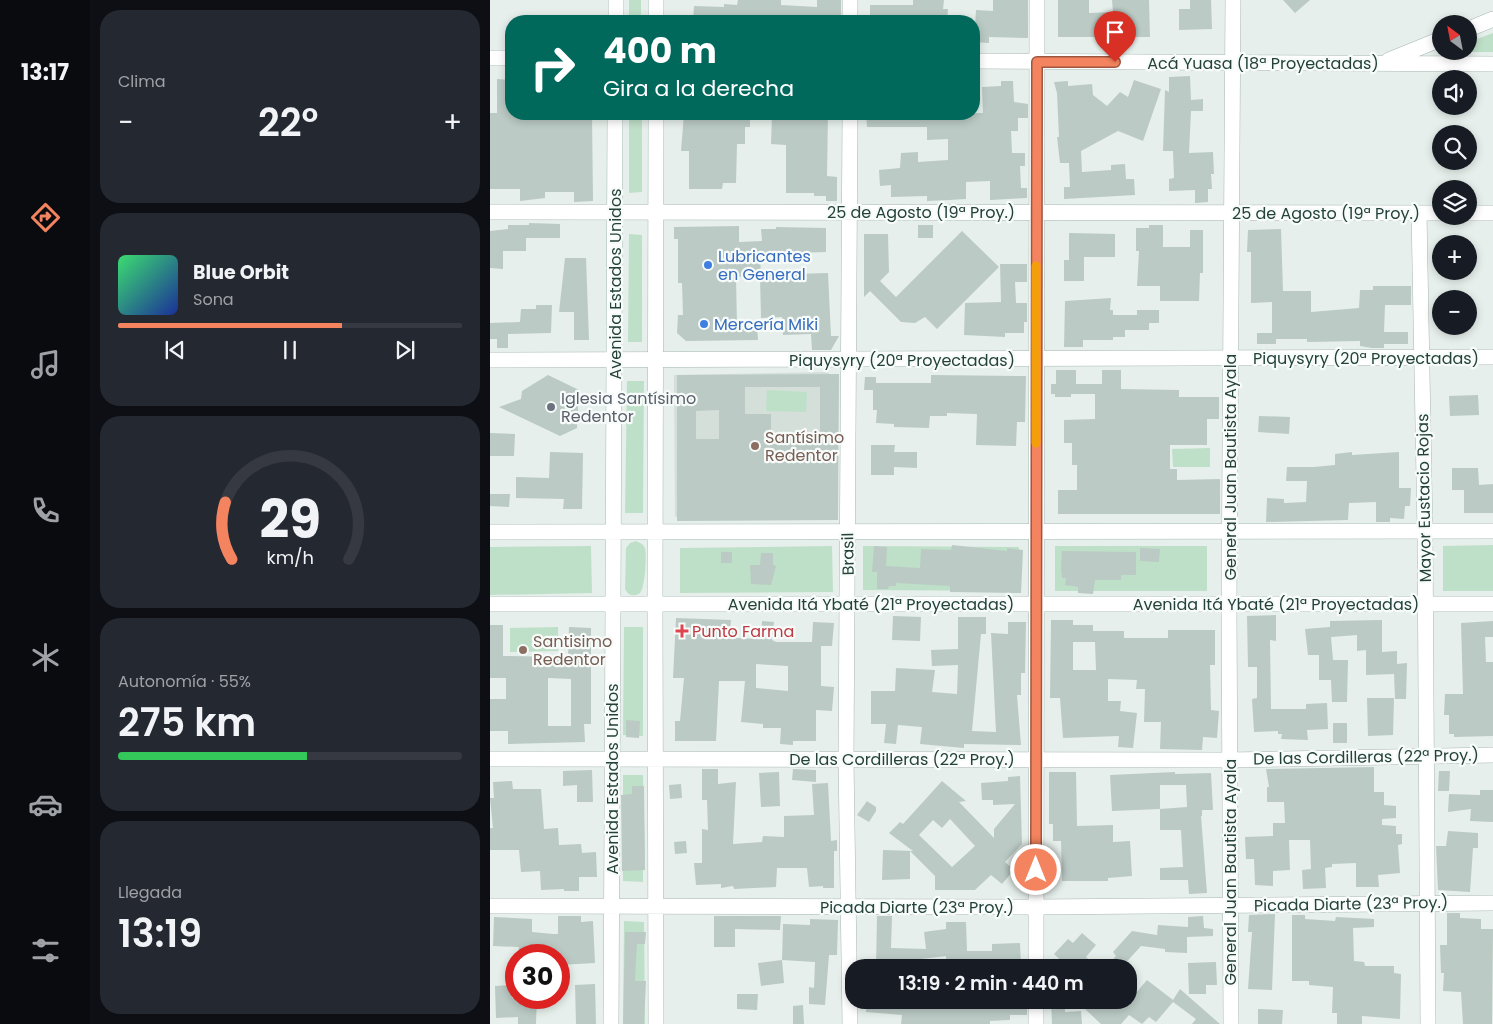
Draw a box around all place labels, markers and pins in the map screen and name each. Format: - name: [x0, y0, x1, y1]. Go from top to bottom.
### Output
- pin: [1094, 11, 1136, 62]
- place label: Lubricantes en General: [718, 245, 811, 286]
- marker: Lubricantes en General: [702, 259, 714, 271]
- place label: Mercería Miki: [714, 313, 818, 336]
- marker: Mercería Miki: [698, 318, 710, 330]
- place label: Iglesia Santísimo Redentor: [561, 387, 696, 428]
- marker: Iglesia Santísimo Redentor: [545, 401, 557, 413]
- place label: Santísimo Redentor: [765, 426, 844, 467]
- marker: Santísimo Redentor: [749, 440, 761, 452]
- place label: Punto Farma: [692, 620, 794, 643]
- marker: Punto Farma: [676, 625, 688, 637]
- place label: Santisimo Redentor: [533, 630, 612, 671]
- marker: Santisimo Redentor: [517, 644, 529, 656]

